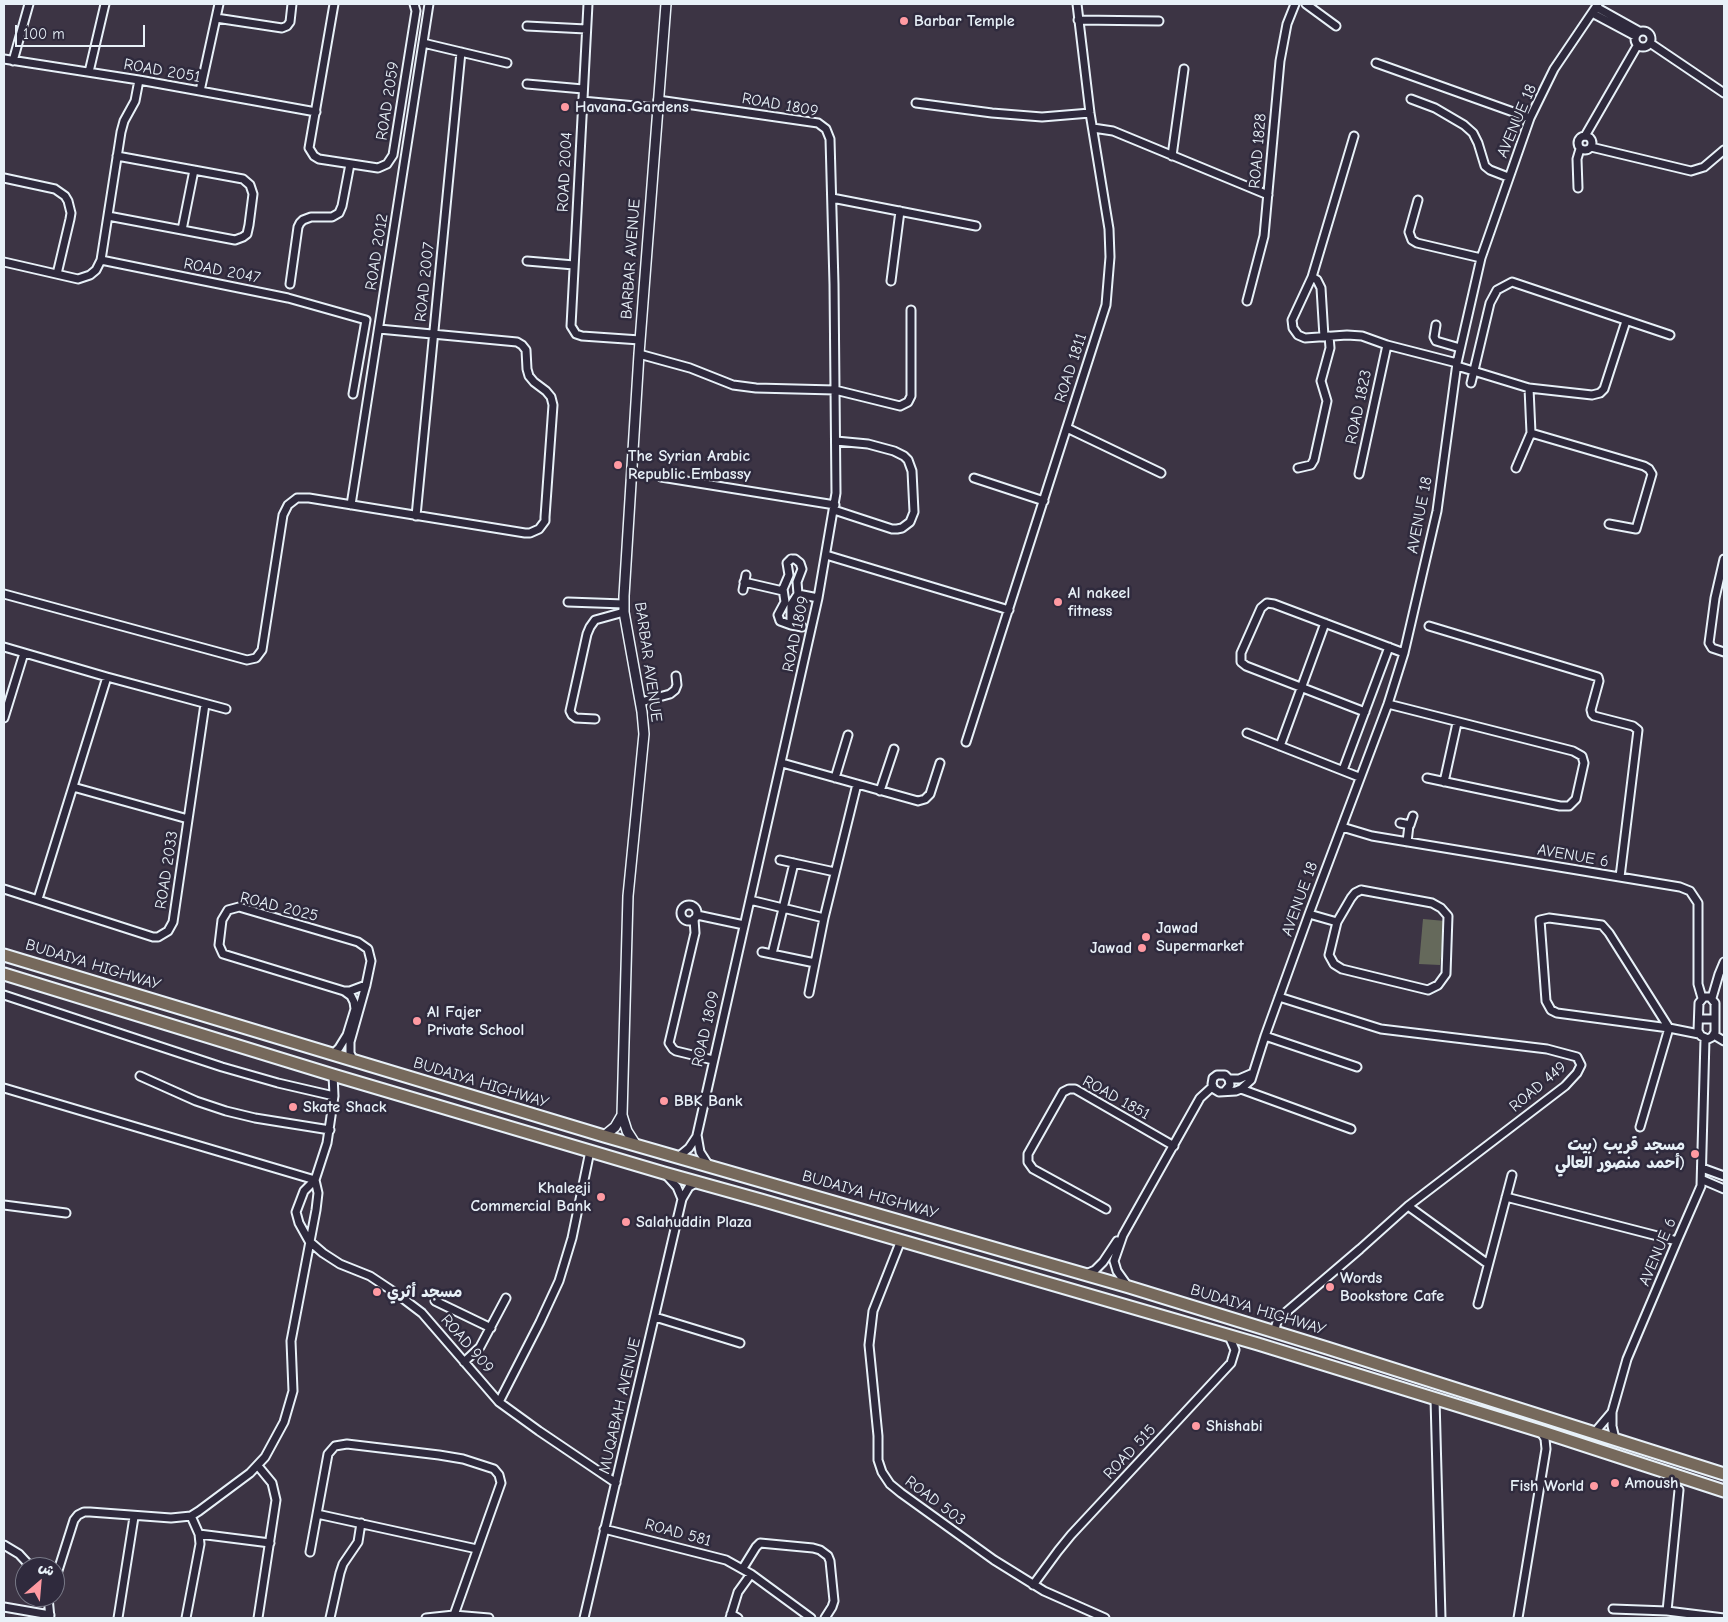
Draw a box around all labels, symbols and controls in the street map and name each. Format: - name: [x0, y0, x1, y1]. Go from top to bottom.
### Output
- place label: Barbar Temple: [914, 11, 1015, 31]
- scale bar: [18, 15, 148, 47]
- marker: Barbar Temple: [898, 15, 910, 27]
- text: 100 m: [23, 25, 65, 43]
- street label: ROAD 2051: [122, 55, 202, 87]
- street label: ROAD 2059: [372, 60, 404, 142]
- street label: AVENUE 18: [1493, 81, 1541, 161]
- street label: ROAD 1809: [740, 89, 820, 121]
- place label: Havana Gardens: [575, 97, 689, 117]
- marker: Havana Gardens: [559, 101, 571, 113]
- street label: ROAD 1828: [1245, 112, 1271, 190]
- street label: ROAD 2004: [553, 131, 577, 213]
- street label: BARBAR AVENUE: [617, 198, 645, 320]
- street label: ROAD 2012: [361, 212, 393, 292]
- street label: ROAD 2007: [411, 241, 439, 323]
- street label: ROAD 2047: [182, 254, 262, 288]
- street label: ROAD 1811: [1051, 331, 1091, 405]
- street label: ROAD 1823: [1342, 368, 1376, 446]
- place label: The Syrian Arabic Republic Embassy: [628, 446, 751, 484]
- marker: The Syrian Arabic Republic Embassy: [612, 459, 624, 471]
- street label: AVENUE 18: [1403, 475, 1437, 555]
- place label: Al nakeel fitness: [1068, 583, 1130, 621]
- street label: ROAD 1809: [779, 594, 813, 674]
- marker: Al nakeel fitness: [1052, 596, 1064, 608]
- street label: BARBAR AVENUE: [630, 601, 666, 723]
- street label: ROAD 2033: [151, 830, 183, 910]
- street label: AVENUE 6: [1536, 840, 1610, 872]
- street label: AVENUE 18: [1278, 859, 1322, 939]
- street label: ROAD 2025: [238, 888, 320, 926]
- place label: Jawad Supermarket: [1156, 918, 1244, 956]
- marker: Jawad Supermarket: [1140, 931, 1152, 943]
- street label: BUDAIYA HIGHWAY: [23, 935, 163, 995]
- place label: Jawad: [1090, 938, 1132, 958]
- marker: Jawad: [1136, 942, 1148, 954]
- street label: ROAD 1809: [688, 989, 724, 1069]
- place label: Al Fajer Private School: [427, 1002, 524, 1040]
- marker: Al Fajer Private School: [411, 1015, 423, 1027]
- street label: BUDAIYA HIGHWAY: [411, 1053, 551, 1113]
- street label: ROAD 449: [1506, 1058, 1570, 1116]
- street label: ROAD 1851: [1079, 1072, 1153, 1124]
- place label: BBK Bank: [674, 1091, 743, 1111]
- marker: BBK Bank: [658, 1095, 670, 1107]
- place label: Skate Shack: [303, 1097, 386, 1117]
- marker: Skate Shack: [287, 1101, 299, 1113]
- place label: مسجد قريب (بيت أحمد منصور العالي): [1555, 1135, 1685, 1173]
- marker: مسجد قريب (بيت أحمد منصور العالي): [1689, 1148, 1701, 1160]
- street label: BUDAIYA HIGHWAY: [800, 1166, 940, 1224]
- place label: Khaleeji Commercial Bank: [470, 1178, 591, 1216]
- marker: Khaleeji Commercial Bank: [595, 1191, 607, 1203]
- place label: Salahuddin Plaza: [636, 1212, 752, 1232]
- street label: AVENUE 6: [1635, 1215, 1681, 1289]
- marker: Salahuddin Plaza: [620, 1216, 632, 1228]
- place label: Words Bookstore Cafe: [1340, 1268, 1444, 1306]
- street label: BUDAIYA HIGHWAY: [1188, 1280, 1328, 1340]
- marker: Words Bookstore Cafe: [1324, 1281, 1336, 1293]
- place label: مسجد أثري: [387, 1282, 462, 1302]
- marker: مسجد أثري: [371, 1286, 383, 1298]
- street label: ROAD 909: [436, 1311, 498, 1377]
- street label: MUQABAH AVENUE: [595, 1336, 645, 1476]
- place label: Shishabi: [1206, 1416, 1263, 1436]
- marker: Shishabi: [1190, 1420, 1202, 1432]
- street label: ROAD 515: [1100, 1421, 1160, 1483]
- street label: ROAD 503: [901, 1472, 969, 1530]
- place label: Amoush: [1625, 1473, 1678, 1493]
- place label: Fish World: [1510, 1476, 1584, 1496]
- marker: Amoush: [1609, 1477, 1621, 1489]
- marker: Fish World: [1588, 1480, 1600, 1492]
- street label: ROAD 581: [643, 1515, 713, 1551]
- north arrow: [15, 1557, 65, 1607]
- text: ش: [36, 1558, 57, 1580]

